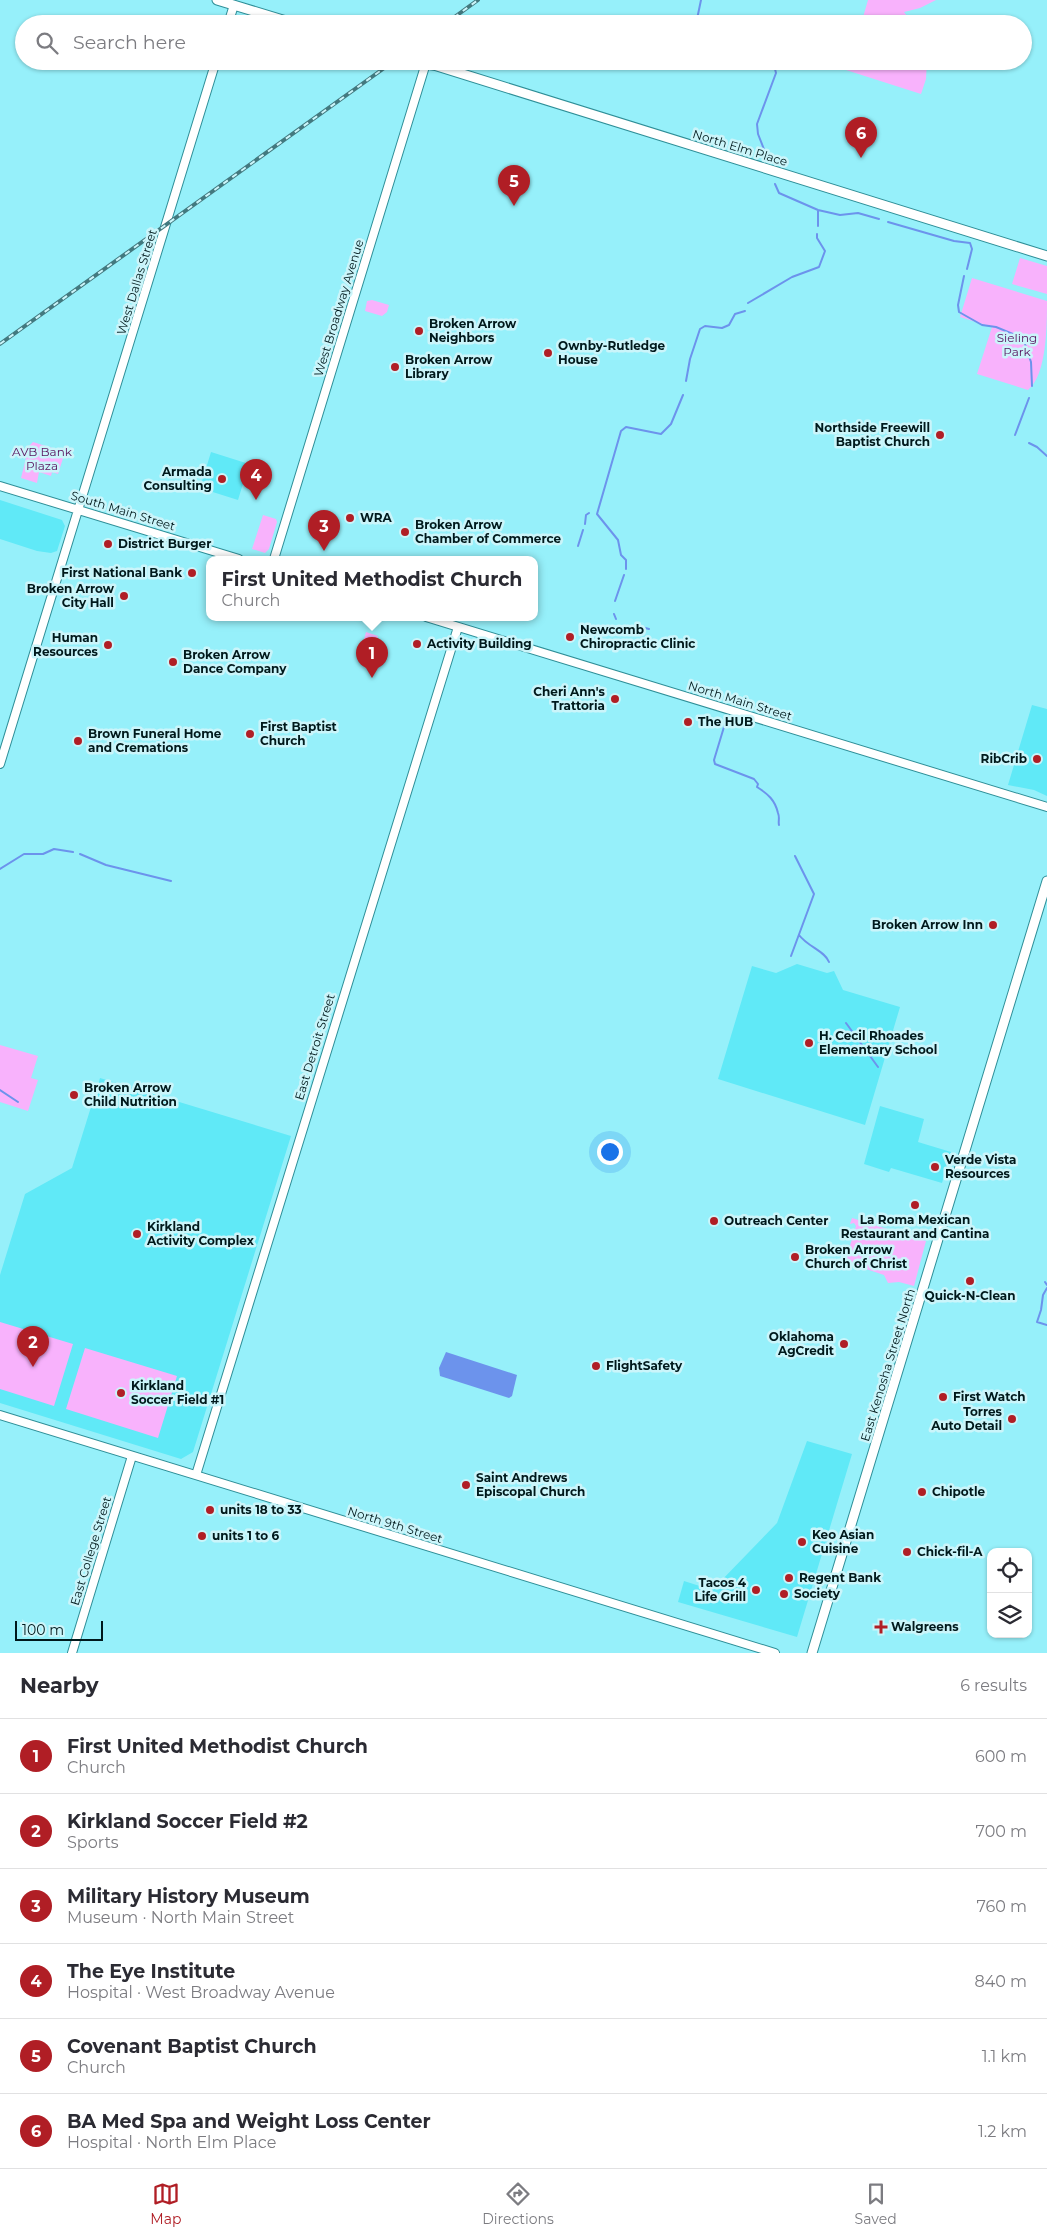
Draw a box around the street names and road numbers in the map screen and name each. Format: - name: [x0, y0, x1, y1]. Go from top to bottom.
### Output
- street label: North Elm Place: [691, 126, 789, 169]
- street label: West Dallas Street: [113, 227, 160, 336]
- street label: West Broadway Avenue: [311, 238, 366, 378]
- street label: South Main Street: [69, 488, 177, 534]
- street label: North Main Street: [686, 678, 794, 723]
- street label: East Detroit Street: [291, 992, 338, 1102]
- street label: East Kenosha Street North: [857, 1287, 918, 1443]
- street label: East College Street: [67, 1494, 114, 1607]
- street label: North 9th Street: [346, 1503, 444, 1546]

